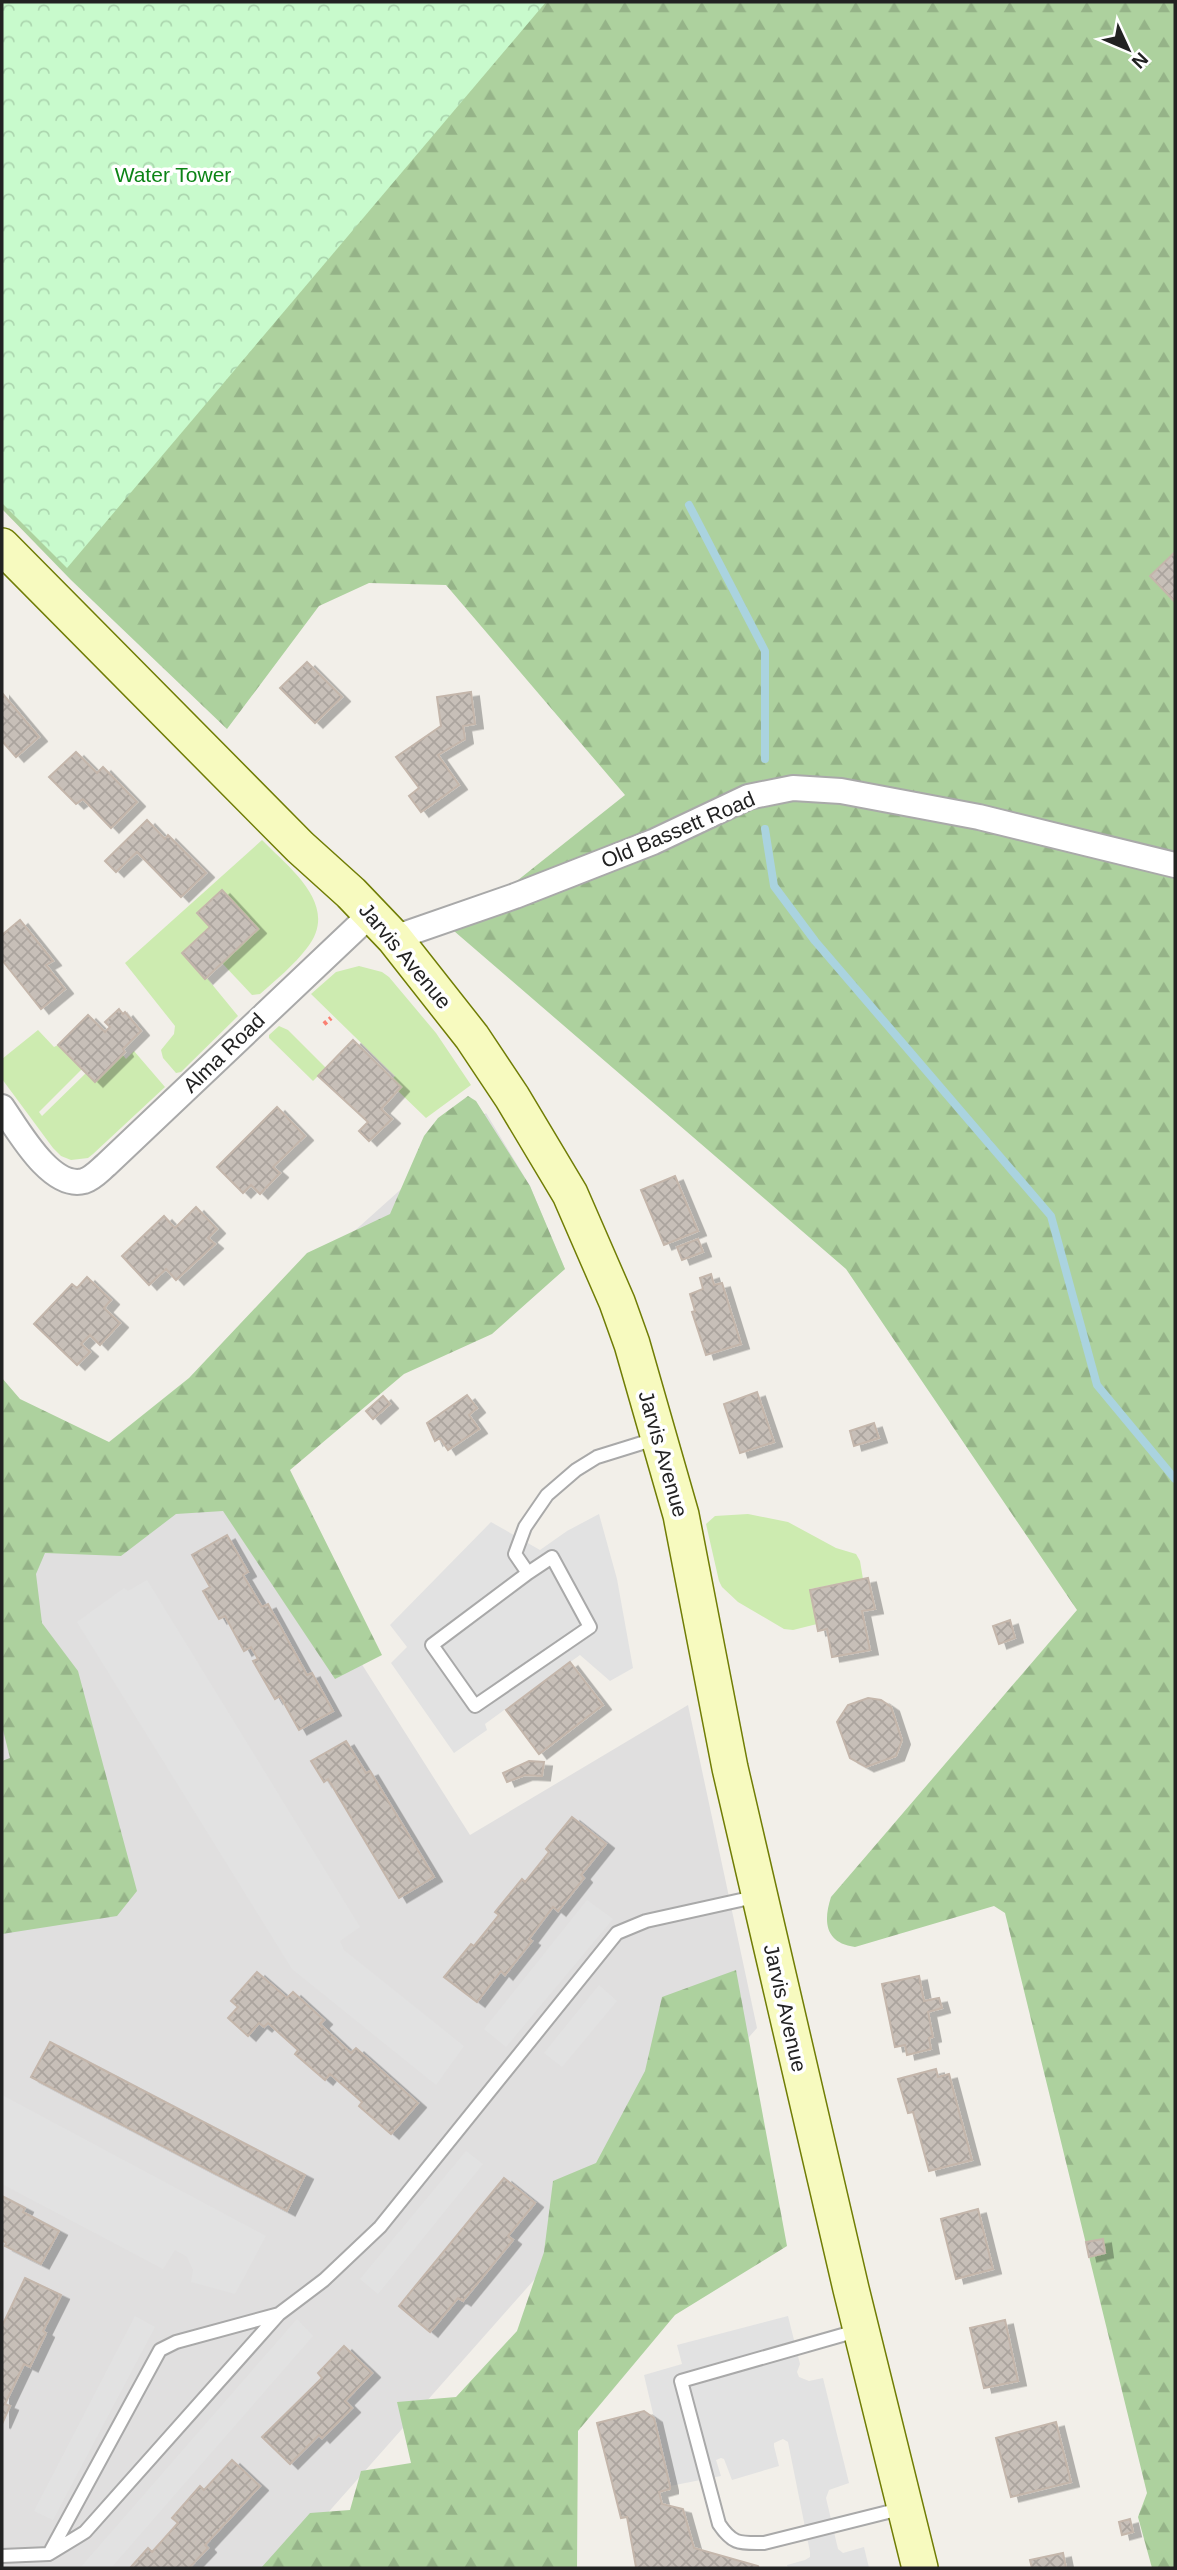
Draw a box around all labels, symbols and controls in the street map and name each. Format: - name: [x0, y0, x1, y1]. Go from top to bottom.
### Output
- north arrow: [1093, 14, 1163, 84]
- text: N: [1128, 48, 1152, 73]
- park label: Water Tower: [115, 163, 231, 186]
- street label: Old Bassett Road: [598, 787, 758, 872]
- street label: Jarvis Avenue: [355, 898, 456, 1013]
- street label: Alma Road: [178, 1008, 269, 1097]
- street label: Jarvis Avenue: [634, 1388, 693, 1520]
- street label: Jarvis Avenue: [760, 1942, 811, 2074]

